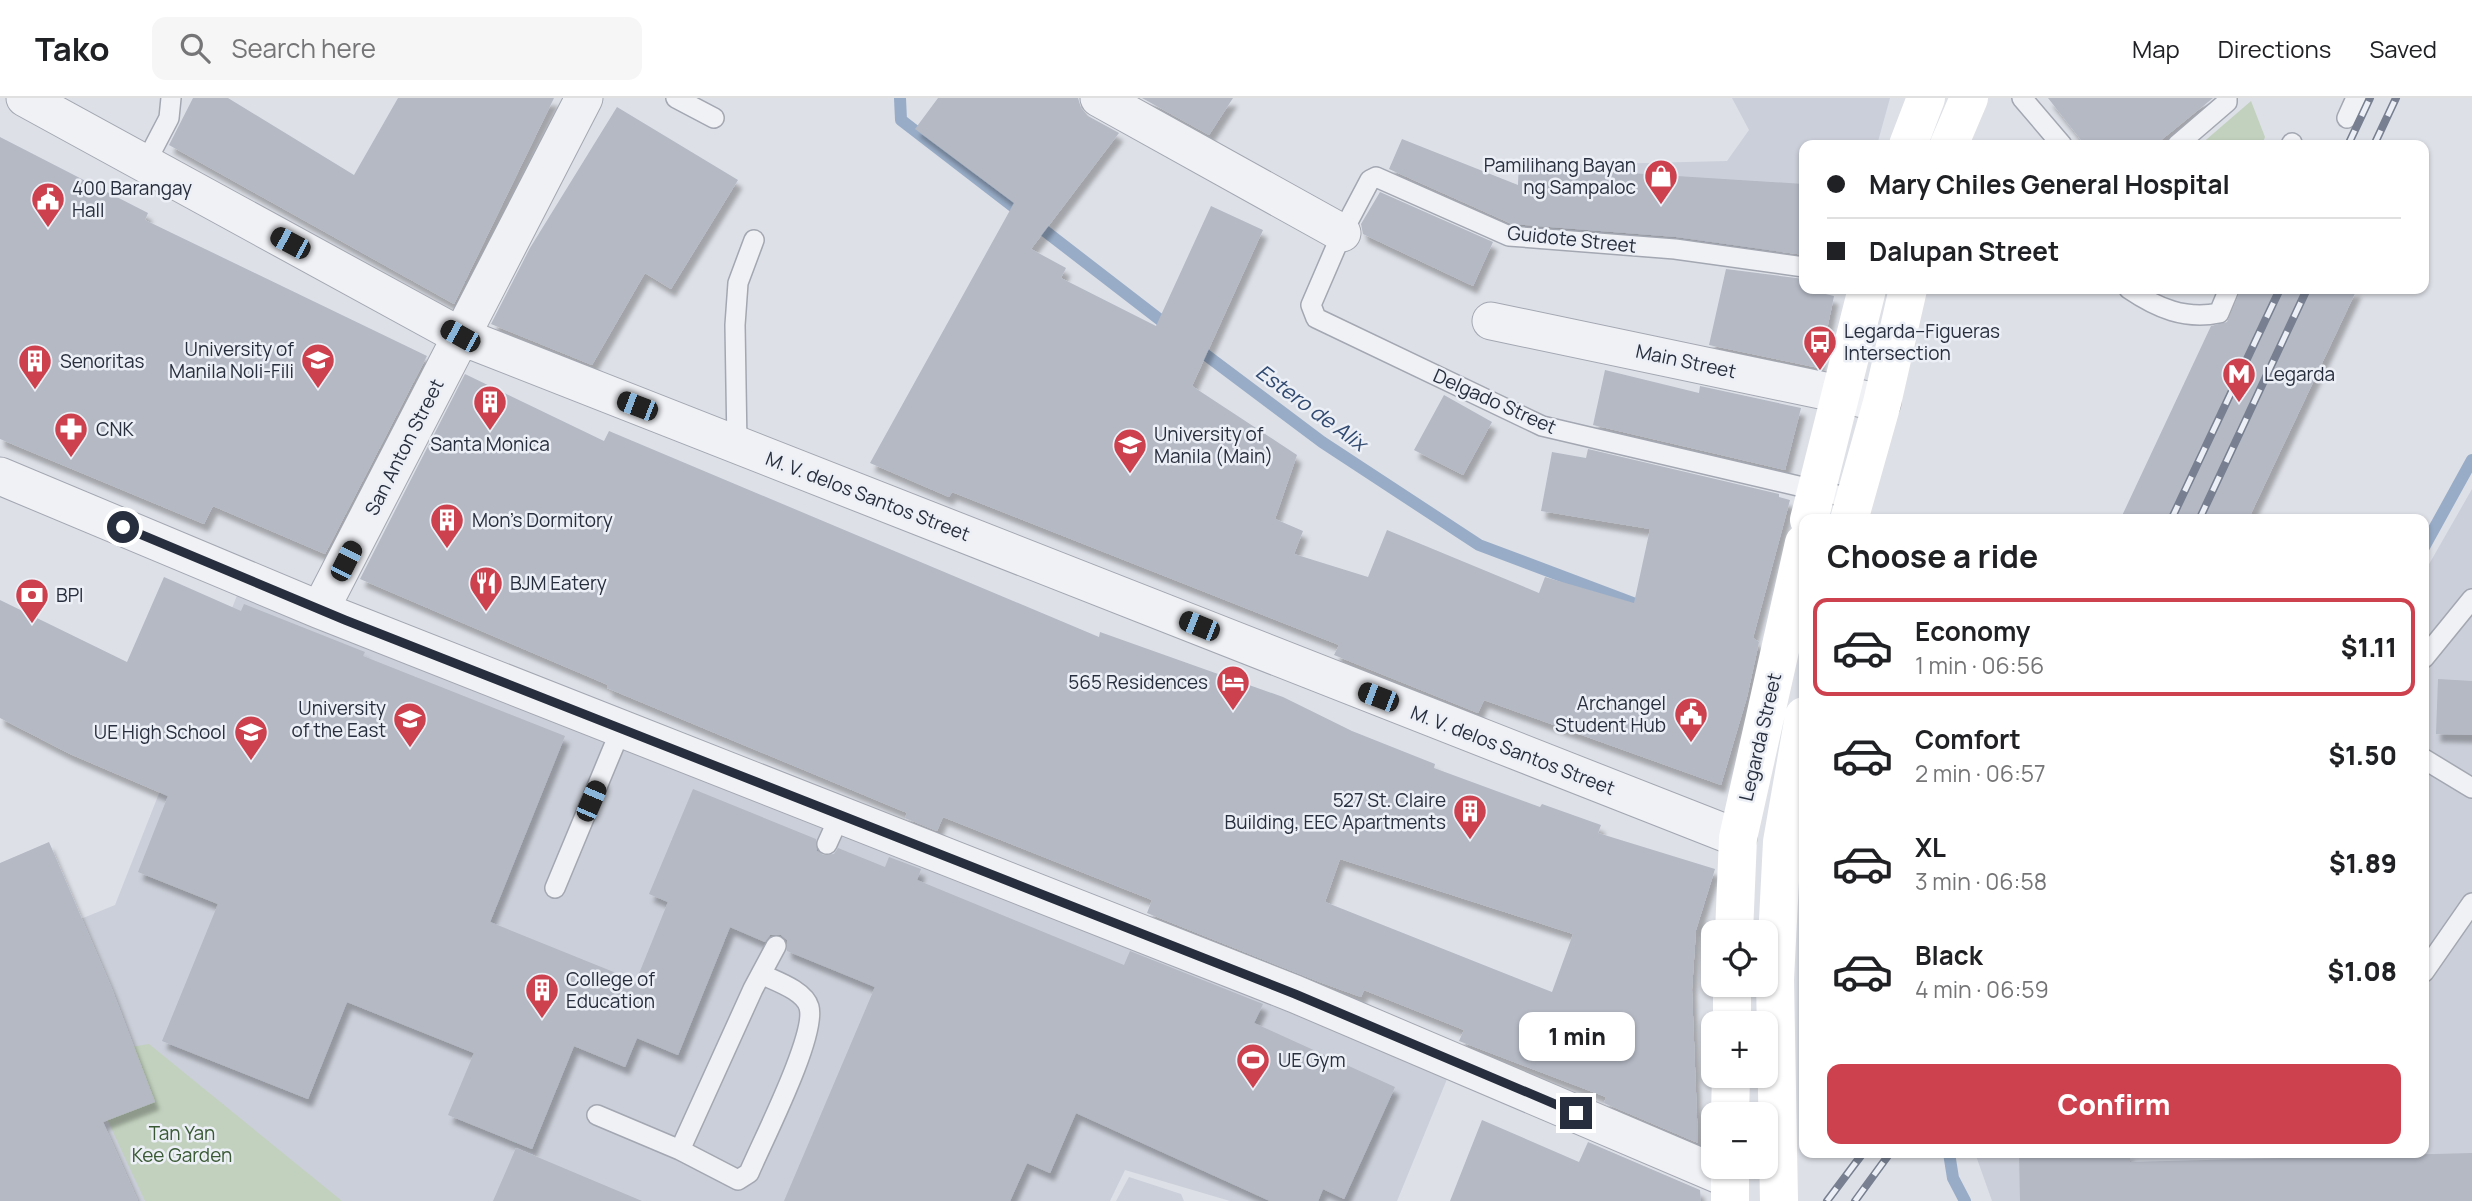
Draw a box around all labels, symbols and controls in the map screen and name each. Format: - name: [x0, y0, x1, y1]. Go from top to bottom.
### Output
- search box: [152, 17, 642, 80]
- text: Tako: [35, 26, 110, 71]
- icon: search: [176, 29, 214, 67]
- text: Search here: [232, 30, 376, 66]
- text: Map: [2132, 32, 2180, 65]
- text: Directions: [2218, 32, 2331, 65]
- text: Saved: [2369, 32, 2437, 65]
- place label: Pamilihang Bayan ng Sampaloc: [1484, 152, 1636, 200]
- shop icon: Pamilihang Bayan ng Sampaloc: [1642, 157, 1680, 206]
- text: Mary Chiles General Hospital: [1869, 166, 2230, 202]
- place label: 400 Barangay Hall: [72, 175, 192, 223]
- public building icon: 400 Barangay Hall: [29, 180, 67, 229]
- street label: Guidote Street: [1506, 219, 1638, 259]
- car: [267, 224, 314, 262]
- text: Dalupan Street: [1869, 233, 2059, 269]
- car: [437, 317, 484, 355]
- place label: Legarda–Figueras Intersection: [1844, 318, 2000, 366]
- bus stop icon: Legarda–Figueras Intersection: [1801, 323, 1839, 372]
- place label: University of Manila Noli-Fili: [169, 336, 294, 384]
- street label: Main Street: [1633, 338, 1739, 384]
- school or university icon: University of Manila Noli-Fili: [299, 341, 337, 390]
- building icon: Senoritas: [16, 342, 54, 391]
- place label: Senoritas: [60, 348, 144, 374]
- metro station icon: Legarda: [2220, 355, 2258, 404]
- water label: Estero de Alix: [1251, 358, 1375, 459]
- place label: Legarda: [2264, 361, 2335, 387]
- street label: Delgado Street: [1429, 362, 1561, 440]
- street label: San Anton Street: [358, 374, 450, 520]
- building icon: Santa Monica: [471, 383, 509, 432]
- car: [614, 389, 661, 423]
- pharmacy icon: CNK: [52, 410, 90, 459]
- place label: CNK: [96, 416, 135, 442]
- place label: University of Manila (Main): [1154, 421, 1273, 469]
- school or university icon: University of Manila (Main): [1111, 426, 1149, 475]
- place label: Santa Monica: [430, 431, 550, 457]
- street label: M. V. delos Santos Street: [762, 445, 974, 547]
- building icon: Mon's Dormitory: [428, 501, 466, 550]
- place label: Mon's Dormitory: [472, 507, 613, 533]
- route start: [107, 511, 139, 543]
- text: Choose a ride: [1827, 534, 2038, 578]
- car: [328, 538, 365, 584]
- restaurant icon: BJM Eatery: [467, 564, 505, 613]
- place label: BJM Eatery: [510, 570, 607, 596]
- bank icon: BPI: [13, 576, 51, 625]
- place label: BPI: [56, 582, 84, 608]
- car: [1176, 608, 1223, 644]
- text: Economy: [1915, 613, 2030, 649]
- icon: car: [1831, 616, 1894, 679]
- text: $1.11: [2341, 629, 2397, 665]
- text: 1 min · 06:56: [1915, 649, 2044, 681]
- hotel icon: 565 Residences: [1214, 663, 1252, 712]
- place label: 565 Residences: [1068, 669, 1208, 695]
- street label: Legarda Street: [1733, 670, 1787, 804]
- car: [1355, 680, 1402, 714]
- place label: Archangel Student Hub: [1555, 690, 1666, 738]
- place label: University of the East: [291, 695, 386, 743]
- public building icon: Archangel Student Hub: [1672, 695, 1710, 744]
- street label: M. V. delos Santos Street: [1407, 699, 1619, 801]
- school or university icon: University of the East: [391, 700, 429, 749]
- school or university icon: UE High School: [232, 713, 270, 762]
- place label: UE High School: [94, 719, 226, 745]
- text: Comfort: [1915, 721, 2021, 757]
- icon: car: [1831, 724, 1894, 787]
- text: $1.50: [2328, 737, 2397, 773]
- text: 2 min · 06:57: [1915, 757, 2046, 789]
- car: [574, 778, 609, 824]
- place label: 527 St. Claire Building, EEC Apartments: [1225, 787, 1446, 835]
- building icon: 527 St. Claire Building, EEC Apartments: [1451, 792, 1489, 841]
- text: XL: [1915, 829, 1946, 865]
- icon: car: [1831, 832, 1894, 895]
- text: $1.89: [2329, 845, 2397, 881]
- text: 3 min · 06:58: [1915, 865, 2047, 897]
- map controls: [1701, 920, 1778, 1179]
- button: locate: [1701, 920, 1778, 997]
- text: Black: [1915, 937, 1983, 973]
- icon: car: [1831, 940, 1894, 1003]
- text: $1.08: [2328, 953, 2397, 989]
- place label: College of Education: [566, 966, 655, 1014]
- building icon: College of Education: [523, 971, 561, 1020]
- text: 4 min · 06:59: [1915, 973, 2049, 1005]
- button: +: [1701, 1011, 1778, 1088]
- callout: 1 min: [1518, 1012, 1634, 1060]
- text: 1 min: [1548, 1020, 1606, 1052]
- sports icon: UE Gym: [1234, 1041, 1272, 1090]
- place label: UE Gym: [1278, 1047, 1346, 1073]
- button: Confirm: [1827, 1064, 2401, 1144]
- route end: [1560, 1097, 1592, 1129]
- button: −: [1701, 1102, 1778, 1179]
- park label: Tan Yan Kee Garden: [132, 1120, 232, 1168]

